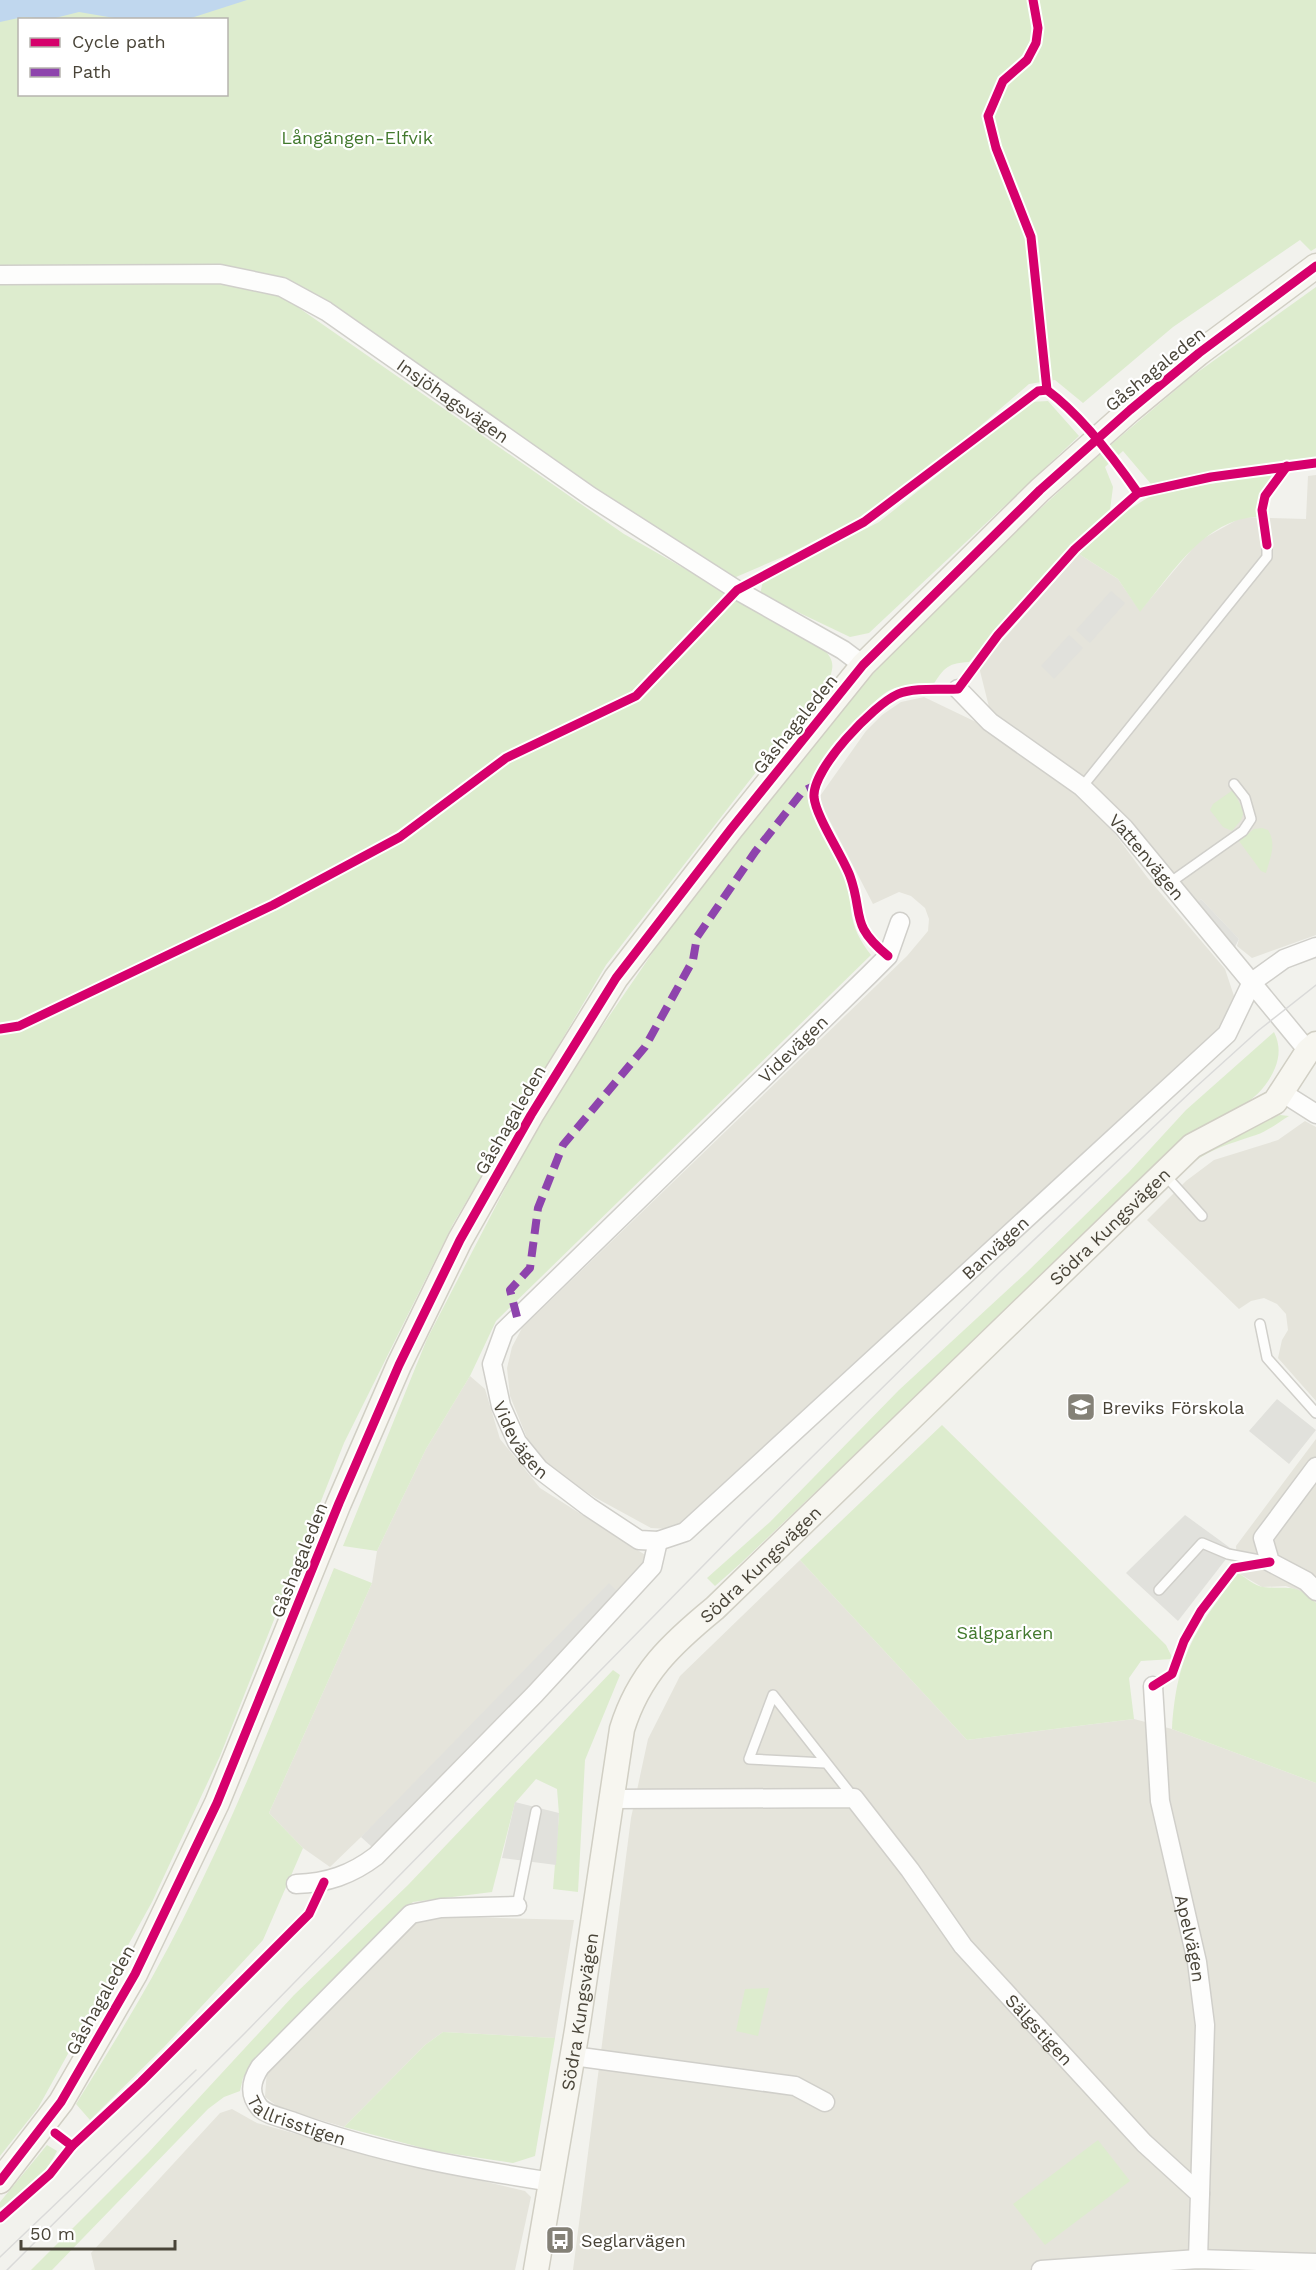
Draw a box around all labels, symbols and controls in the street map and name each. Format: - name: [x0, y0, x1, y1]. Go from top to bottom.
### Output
- legend: [18, 18, 228, 96]
- text: Cycle path: [72, 31, 166, 52]
- text: Path: [72, 61, 112, 82]
- park label: Långängen-Elfvik: [281, 127, 433, 148]
- street label: Gåshagaleden: [1101, 322, 1209, 416]
- street label: Insjöhagsvägen: [393, 354, 514, 447]
- street label: Gåshagaleden: [748, 670, 842, 778]
- street label: Vattenvägen: [1105, 809, 1189, 904]
- street label: Videvägen: [754, 1011, 832, 1087]
- street label: Gåshagaleden: [470, 1062, 550, 1178]
- street label: Södra Kungsvägen: [1045, 1163, 1174, 1289]
- street label: Banvägen: [957, 1211, 1033, 1283]
- school or university icon: Breviks Förskola: [1065, 1391, 1097, 1423]
- street label: Videvägen: [489, 1397, 553, 1483]
- place label: Breviks Förskola: [1102, 1397, 1244, 1418]
- street label: Gåshagaleden: [266, 1499, 332, 1621]
- street label: Södra Kungsvägen: [695, 1501, 825, 1627]
- park label: Sälgparken: [957, 1622, 1053, 1643]
- street label: Apelvägen: [1171, 1892, 1210, 1983]
- street label: Södra Kungsvägen: [556, 1931, 602, 2092]
- street label: Gåshagaleden: [61, 1941, 139, 2059]
- street label: Sälgstigen: [1001, 1989, 1078, 2069]
- street label: Tallrisstigen: [243, 2092, 348, 2149]
- scale bar: [21, 2213, 176, 2251]
- text: 50 m: [30, 2223, 75, 2244]
- bus stop icon: Seglarvägen: [544, 2224, 576, 2256]
- place label: Seglarvägen: [581, 2230, 686, 2251]

